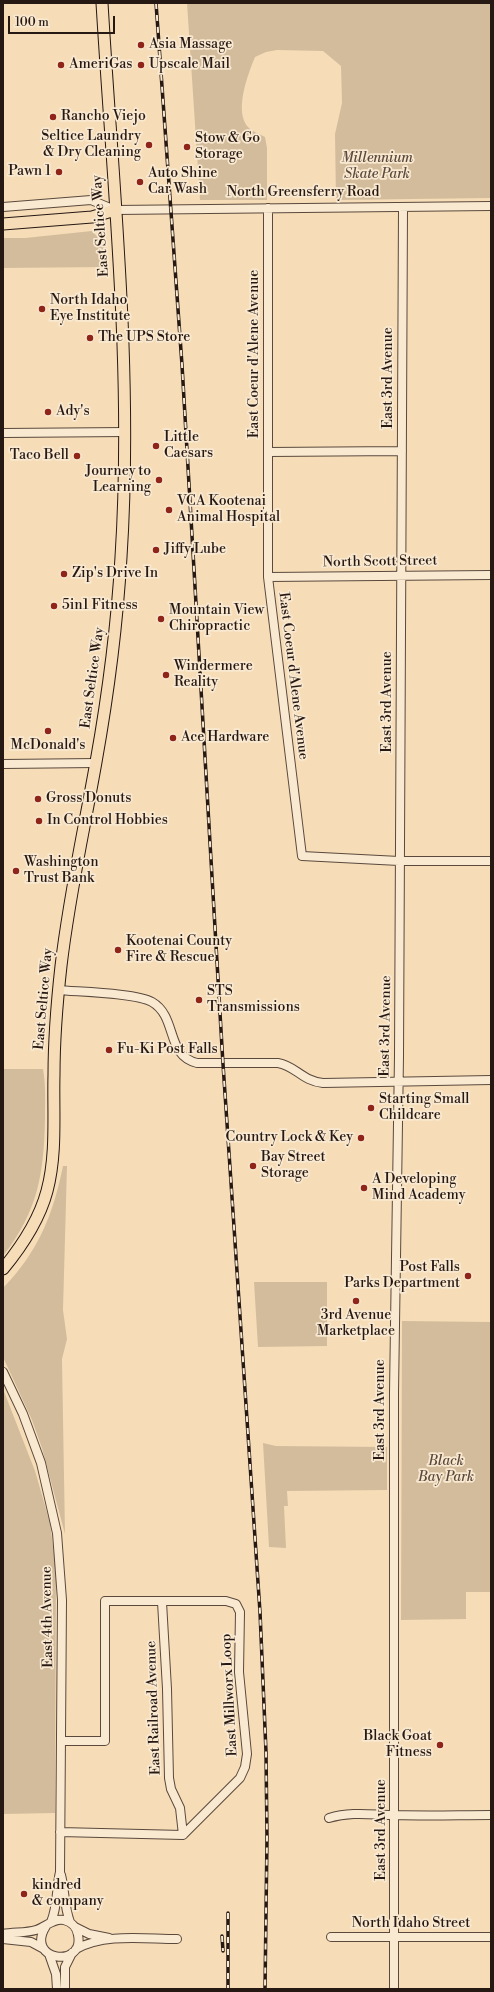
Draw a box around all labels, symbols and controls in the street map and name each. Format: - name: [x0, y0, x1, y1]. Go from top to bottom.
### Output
- scale bar: [10, 8, 117, 34]
- text: 100 m: [15, 15, 49, 30]
- place label: Asia Massage: [149, 37, 232, 53]
- marker: Asia Massage: [136, 40, 146, 50]
- place label: AmeriGas: [69, 57, 132, 73]
- place label: Upscale Mail: [149, 57, 230, 73]
- marker: AmeriGas: [56, 60, 66, 70]
- marker: Upscale Mail: [136, 60, 146, 70]
- place label: Rancho Viejo: [61, 109, 146, 125]
- marker: Rancho Viejo: [48, 112, 58, 122]
- place label: Seltice Laundry & Dry Cleaning: [41, 129, 141, 162]
- place label: Stow & Go Storage: [195, 131, 260, 164]
- marker: Seltice Laundry & Dry Cleaning: [144, 140, 154, 150]
- marker: Stow & Go Storage: [182, 142, 192, 152]
- park label: Millennium Skate Park: [341, 151, 413, 184]
- place label: Pawn 1: [8, 164, 51, 180]
- place label: Auto Shine Car Wash: [148, 166, 217, 198]
- marker: Pawn 1: [54, 167, 64, 177]
- street label: East Seltice Way: [89, 174, 113, 278]
- marker: Auto Shine Car Wash: [135, 177, 145, 187]
- street label: North Greensferry Road: [227, 185, 379, 201]
- street label: East Coeur d'Alene Avenue: [247, 270, 263, 438]
- place label: North Idaho Eye Institute: [50, 293, 130, 326]
- marker: North Idaho Eye Institute: [37, 304, 47, 314]
- street label: East 3rd Avenue: [381, 327, 397, 429]
- place label: The UPS Store: [98, 330, 190, 346]
- marker: The UPS Store: [85, 333, 95, 343]
- place label: Ady's: [56, 404, 90, 420]
- marker: Ady's: [43, 407, 53, 417]
- place label: Little Caesars: [164, 430, 213, 462]
- marker: Little Caesars: [151, 441, 161, 451]
- place label: Taco Bell: [10, 448, 69, 464]
- marker: Taco Bell: [72, 451, 82, 461]
- place label: Journey to Learning: [85, 464, 151, 496]
- marker: Journey to Learning: [154, 475, 164, 485]
- place label: VCA Kootenai Animal Hospital: [177, 494, 280, 526]
- marker: VCA Kootenai Animal Hospital: [164, 505, 174, 515]
- place label: Jiffy Lube: [164, 542, 226, 558]
- marker: Jiffy Lube: [151, 545, 161, 555]
- street label: North Scott Street: [323, 553, 437, 571]
- place label: Zip's Drive In: [72, 566, 158, 582]
- marker: Zip's Drive In: [59, 569, 69, 579]
- street label: East Coeur d'Alene Avenue: [274, 591, 312, 761]
- place label: 5in1 Fitness: [62, 598, 138, 614]
- marker: 5in1 Fitness: [49, 601, 59, 611]
- place label: Mountain View Chiropractic: [169, 603, 264, 636]
- marker: Mountain View Chiropractic: [156, 614, 166, 624]
- street label: East Seltice Way: [78, 626, 108, 730]
- street label: East 3rd Avenue: [380, 651, 396, 753]
- place label: Windermere Reality: [174, 659, 253, 692]
- marker: Windermere Reality: [161, 670, 171, 680]
- marker: McDonald's: [43, 726, 53, 736]
- place label: Ace Hardware: [181, 730, 269, 746]
- marker: Ace Hardware: [168, 733, 178, 743]
- place label: McDonald's: [11, 738, 85, 754]
- place label: Gross Donuts: [46, 791, 131, 807]
- marker: Gross Donuts: [33, 794, 43, 804]
- place label: In Control Hobbies: [47, 813, 168, 829]
- marker: In Control Hobbies: [34, 816, 44, 826]
- place label: Washington Trust Bank: [24, 855, 99, 888]
- marker: Washington Trust Bank: [11, 866, 21, 876]
- place label: Kootenai County Fire & Rescue: [126, 934, 232, 966]
- marker: Kootenai County Fire & Rescue: [113, 945, 123, 955]
- street label: East Seltice Way: [31, 947, 57, 1051]
- street label: East 3rd Avenue: [377, 975, 395, 1077]
- place label: STS Transmissions: [207, 984, 300, 1016]
- marker: STS Transmissions: [194, 995, 204, 1005]
- place label: Fu-Ki Post Falls: [117, 1042, 218, 1058]
- marker: Fu-Ki Post Falls: [104, 1045, 114, 1055]
- place label: Starting Small Childcare: [379, 1092, 469, 1124]
- marker: Starting Small Childcare: [366, 1103, 376, 1113]
- place label: Country Lock & Key: [226, 1130, 353, 1146]
- marker: Country Lock & Key: [356, 1133, 366, 1143]
- place label: Bay Street Storage: [261, 1150, 326, 1182]
- marker: Bay Street Storage: [248, 1161, 258, 1171]
- place label: A Developing Mind Academy: [372, 1172, 466, 1204]
- marker: A Developing Mind Academy: [359, 1183, 369, 1193]
- place label: Post Falls Parks Department: [344, 1260, 460, 1292]
- marker: Post Falls Parks Department: [463, 1271, 473, 1281]
- marker: 3rd Avenue Marketplace: [351, 1296, 361, 1306]
- place label: 3rd Avenue Marketplace: [317, 1308, 395, 1340]
- street label: East 3rd Avenue: [373, 1359, 389, 1461]
- park label: Black Bay Park: [418, 1454, 474, 1486]
- street label: East 4th Avenue: [39, 1566, 57, 1668]
- street label: East Millworx Loop: [218, 1633, 242, 1757]
- street label: East Railroad Avenue: [143, 1640, 165, 1776]
- place label: Black Goat Fitness: [363, 1729, 432, 1762]
- marker: Black Goat Fitness: [435, 1740, 445, 1750]
- street label: East 3rd Avenue: [374, 1779, 390, 1881]
- place label: kindred & company: [32, 1878, 103, 1910]
- marker: kindred & company: [19, 1889, 29, 1899]
- street label: North Idaho Street: [352, 1916, 470, 1932]

